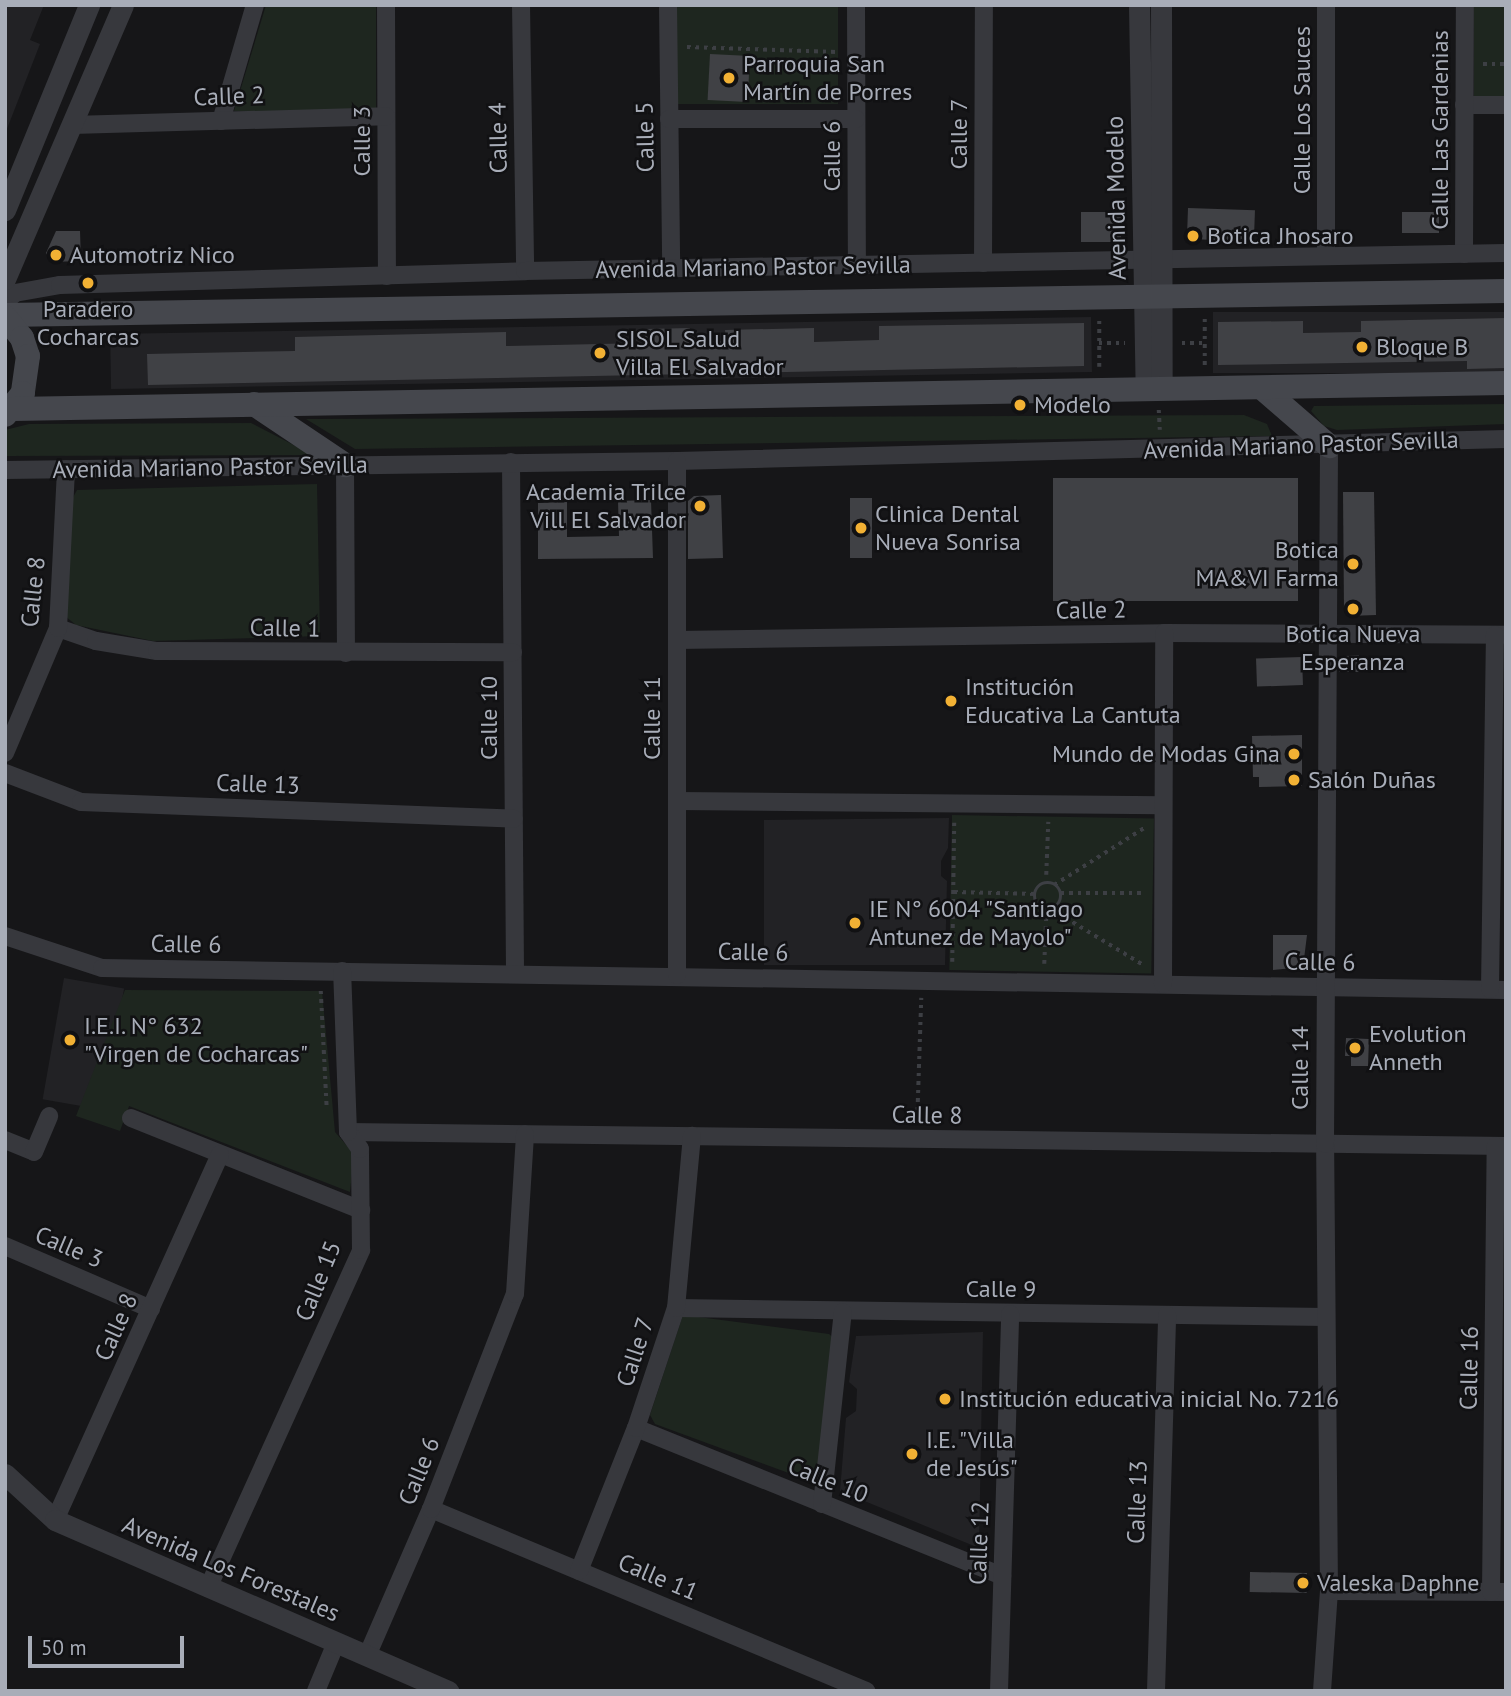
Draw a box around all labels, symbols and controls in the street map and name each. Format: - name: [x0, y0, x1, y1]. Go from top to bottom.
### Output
- street label: Calle Los Sauces: [1288, 26, 1316, 194]
- street label: Calle Las Gardenias: [1426, 30, 1454, 230]
- place label: Parroquia San Martín de Porres: [743, 50, 912, 106]
- marker: Parroquia San Martín de Porres: [721, 70, 737, 86]
- street label: Calle 2: [193, 80, 265, 112]
- street label: Calle 7: [945, 99, 973, 169]
- street label: Calle 5: [630, 101, 660, 173]
- street label: Calle 4: [483, 102, 513, 174]
- street label: Calle 3: [348, 106, 376, 176]
- street label: Avenida Modelo: [1100, 116, 1132, 280]
- street label: Calle 6: [818, 121, 846, 191]
- place label: Botica Jhosaro: [1207, 222, 1354, 250]
- marker: Botica Jhosaro: [1185, 228, 1201, 244]
- place label: Automotriz Nico: [70, 241, 236, 269]
- marker: Automotriz Nico: [48, 247, 64, 263]
- street label: Avenida Mariano Pastor Sevilla: [595, 250, 911, 284]
- marker: Paradero Cocharcas: [80, 275, 96, 291]
- place label: Paradero Cocharcas: [37, 295, 139, 351]
- place label: SISOL Salud Villa El Salvador: [616, 325, 784, 381]
- place label: Bloque B: [1376, 333, 1468, 361]
- marker: Bloque B: [1354, 339, 1370, 355]
- marker: SISOL Salud Villa El Salvador: [590, 343, 610, 363]
- place label: Modelo: [1034, 391, 1111, 419]
- marker: Modelo: [1012, 397, 1028, 413]
- street label: Avenida Mariano Pastor Sevilla: [1143, 425, 1459, 465]
- street label: Avenida Mariano Pastor Sevilla: [52, 450, 368, 484]
- place label: Academia Trilce Vill El Salvador: [525, 478, 686, 534]
- marker: Academia Trilce Vill El Salvador: [692, 498, 708, 514]
- place label: Clinica Dental Nueva Sonrisa: [875, 500, 1021, 556]
- marker: Clinica Dental Nueva Sonrisa: [853, 520, 869, 536]
- place label: Botica MA&VI Farma: [1196, 536, 1339, 592]
- street label: Calle 8: [15, 555, 51, 629]
- marker: Botica MA&VI Farma: [1345, 556, 1361, 572]
- street label: Calle 2: [1055, 595, 1127, 625]
- marker: Botica Nueva Esperanza: [1345, 601, 1361, 617]
- street label: Calle 1: [249, 613, 321, 643]
- place label: Botica Nueva Esperanza: [1286, 620, 1420, 676]
- place label: Institución Educativa La Cantuta: [965, 673, 1181, 729]
- street label: Calle 10: [475, 676, 503, 760]
- street label: Calle 11: [638, 676, 666, 760]
- marker: Institución Educativa La Cantuta: [943, 693, 959, 709]
- place label: Mundo de Modas Gina: [1052, 740, 1280, 768]
- marker: Mundo de Modas Gina: [1286, 746, 1302, 762]
- place label: Salón Duñas: [1308, 766, 1436, 794]
- street label: Calle 13: [216, 768, 300, 800]
- marker: Salón Duñas: [1286, 772, 1302, 788]
- place label: IE N° 6004 "Santiago Antunez de Mayolo": [869, 895, 1085, 951]
- marker: IE N° 6004 "Santiago Antunez de Mayolo": [847, 915, 863, 931]
- street label: Calle 6: [150, 929, 222, 959]
- street label: Calle 6: [717, 937, 789, 967]
- street label: Calle 6: [1284, 947, 1356, 977]
- place label: I.E.I. N° 632 "Virgen de Cocharcas": [84, 1012, 308, 1068]
- place label: Evolution Anneth: [1369, 1020, 1467, 1076]
- street label: Calle 14: [1286, 1026, 1314, 1110]
- marker: I.E.I. N° 632 "Virgen de Cocharcas": [62, 1032, 78, 1048]
- marker: Evolution Anneth: [1347, 1040, 1363, 1056]
- street label: Calle 8: [891, 1100, 963, 1130]
- street label: Calle 3: [31, 1220, 107, 1274]
- street label: Calle 15: [289, 1237, 347, 1325]
- street label: Calle 9: [966, 1275, 1036, 1303]
- street label: Calle 8: [88, 1289, 144, 1365]
- street label: Calle 7: [610, 1314, 660, 1390]
- street label: Calle 16: [1454, 1326, 1484, 1410]
- place label: Institución educativa inicial No. 7216: [959, 1385, 1341, 1413]
- marker: Institución educativa inicial No. 7216: [937, 1391, 953, 1407]
- place label: I.E. "Villa de Jesús": [926, 1426, 1018, 1482]
- street label: Calle 6: [392, 1433, 446, 1509]
- marker: I.E. "Villa de Jesús": [904, 1446, 920, 1462]
- street label: Calle 10: [784, 1451, 872, 1509]
- street label: Calle 13: [1121, 1460, 1153, 1544]
- street label: Calle 12: [963, 1501, 995, 1585]
- street label: Avenida Los Forestales: [118, 1510, 344, 1628]
- street label: Calle 11: [614, 1547, 702, 1607]
- place label: Valeska Daphne: [1317, 1569, 1479, 1597]
- marker: Valeska Daphne: [1295, 1575, 1311, 1591]
- scale bar: [32, 1622, 187, 1666]
- text: 50 m: [41, 1634, 87, 1661]

